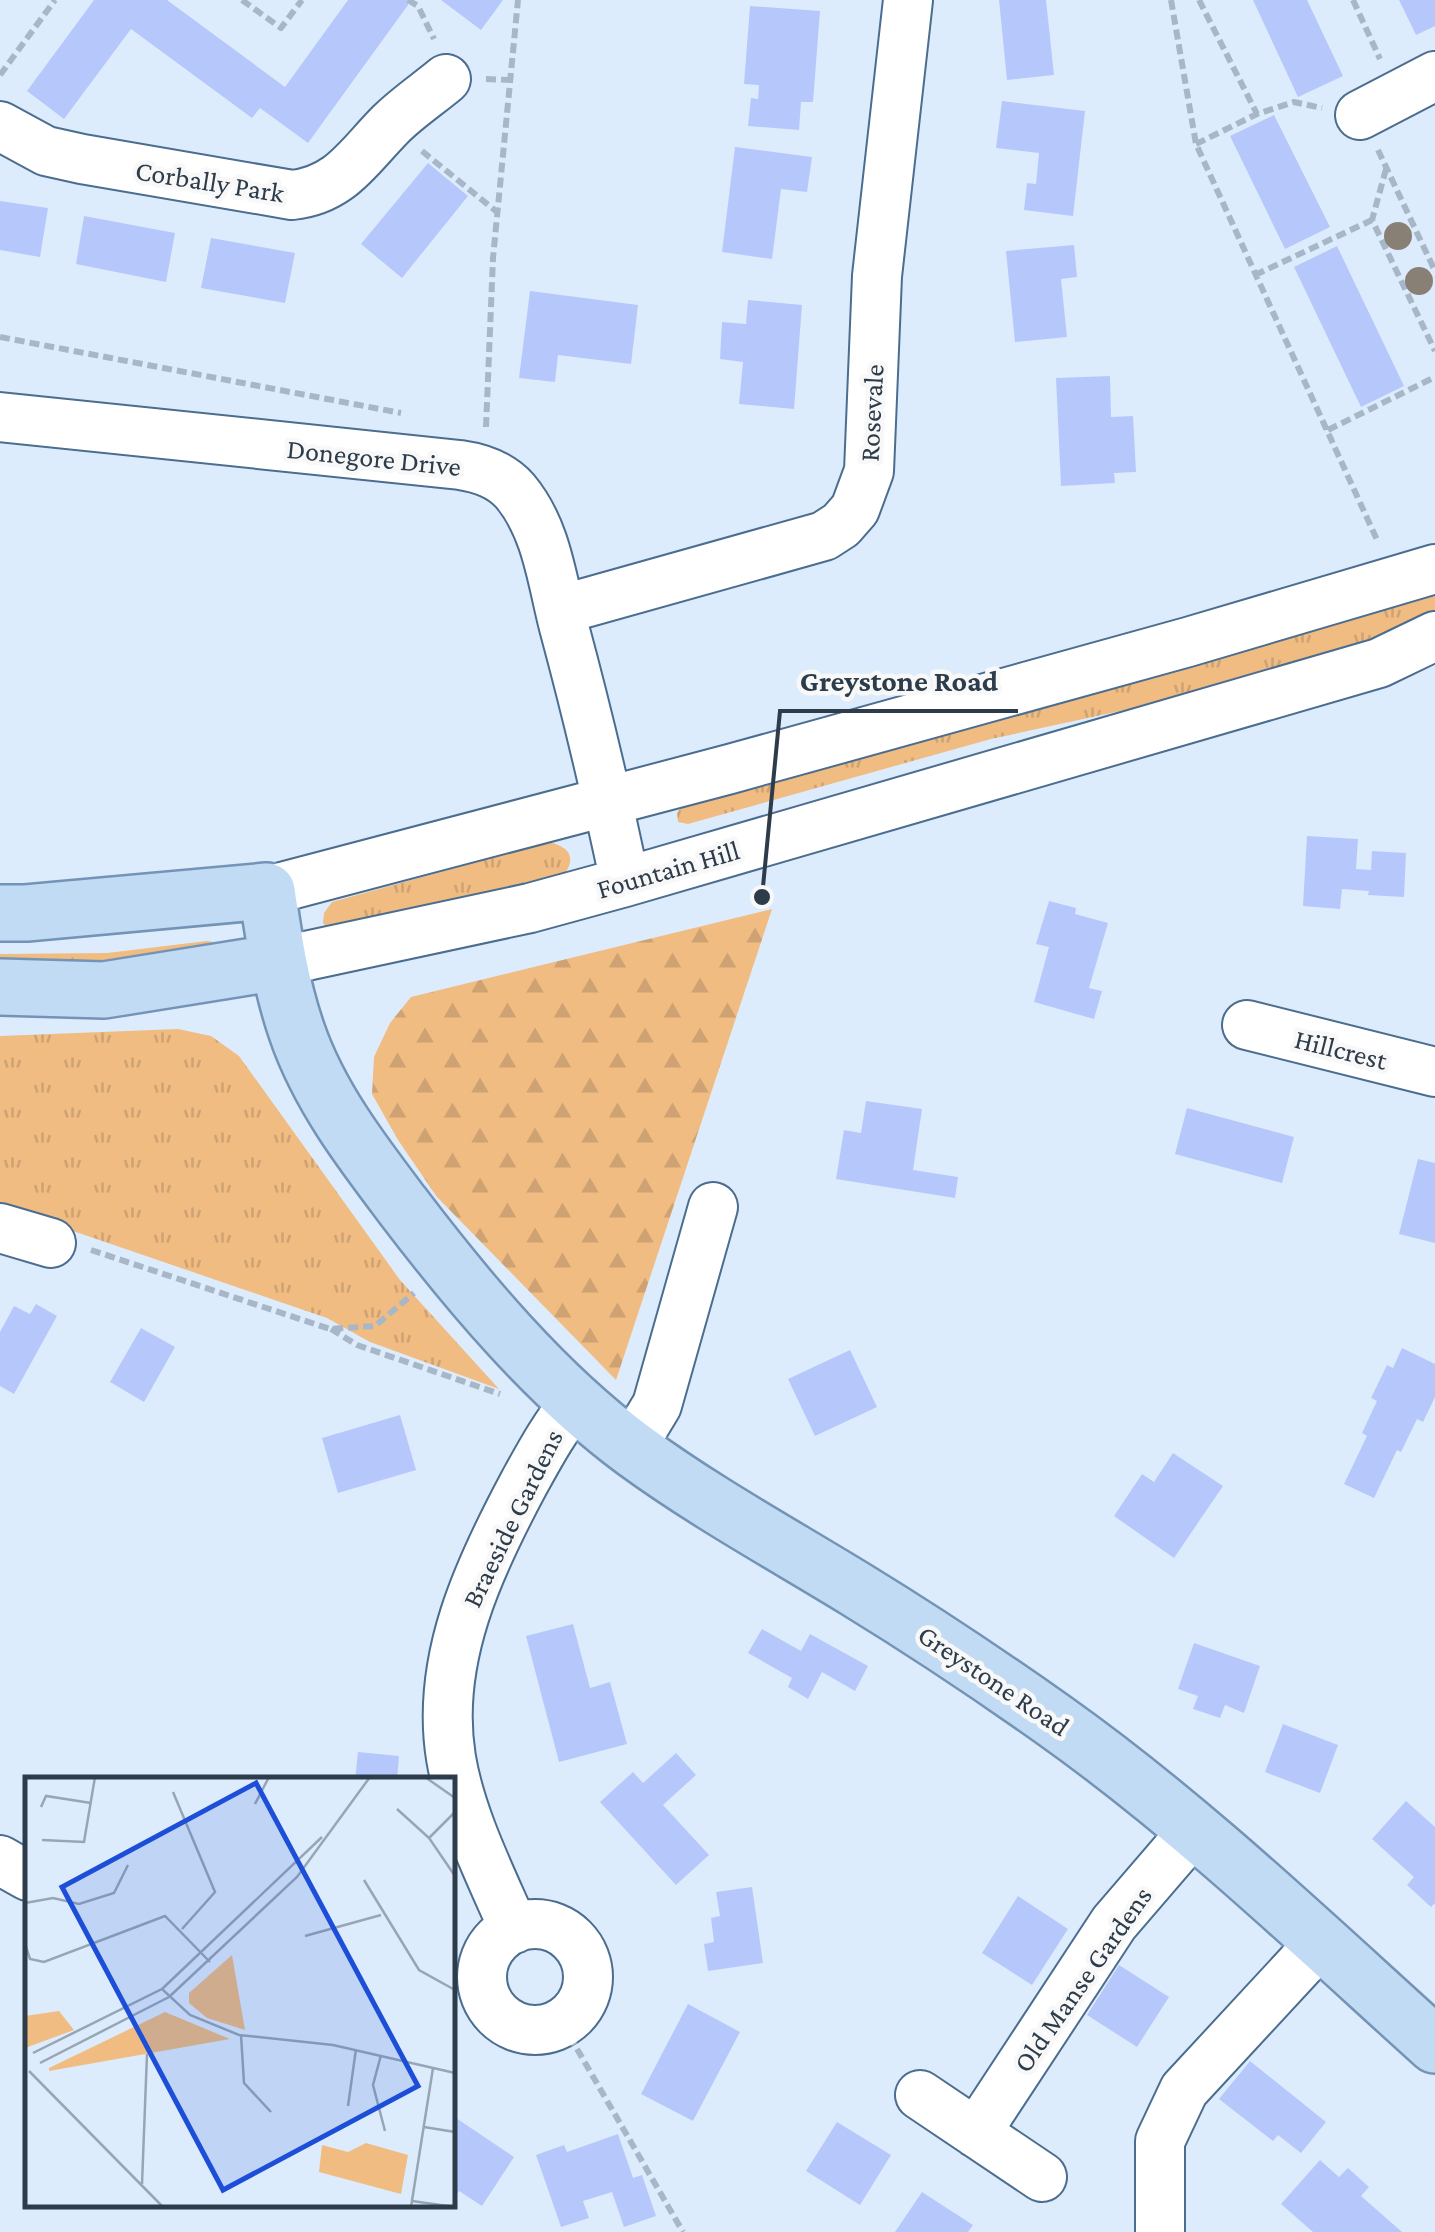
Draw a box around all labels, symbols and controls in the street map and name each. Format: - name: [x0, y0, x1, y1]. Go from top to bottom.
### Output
- street label: Corbally Park: [133, 154, 287, 209]
- street label: Rosevale: [853, 363, 890, 463]
- street label: Donegore Drive: [285, 433, 463, 482]
- callout: Greystone Road: [780, 651, 1018, 711]
- text: Greystone Road: [800, 664, 999, 697]
- street label: Fountain Hill: [593, 834, 743, 905]
- street label: Hillcrest: [1292, 1023, 1391, 1076]
- street label: Braeside Gardens: [456, 1424, 569, 1612]
- street label: Greystone Road: [912, 1619, 1075, 1742]
- inset map: [25, 1777, 455, 2207]
- street label: Old Manse Gardens: [1007, 1881, 1158, 2078]

